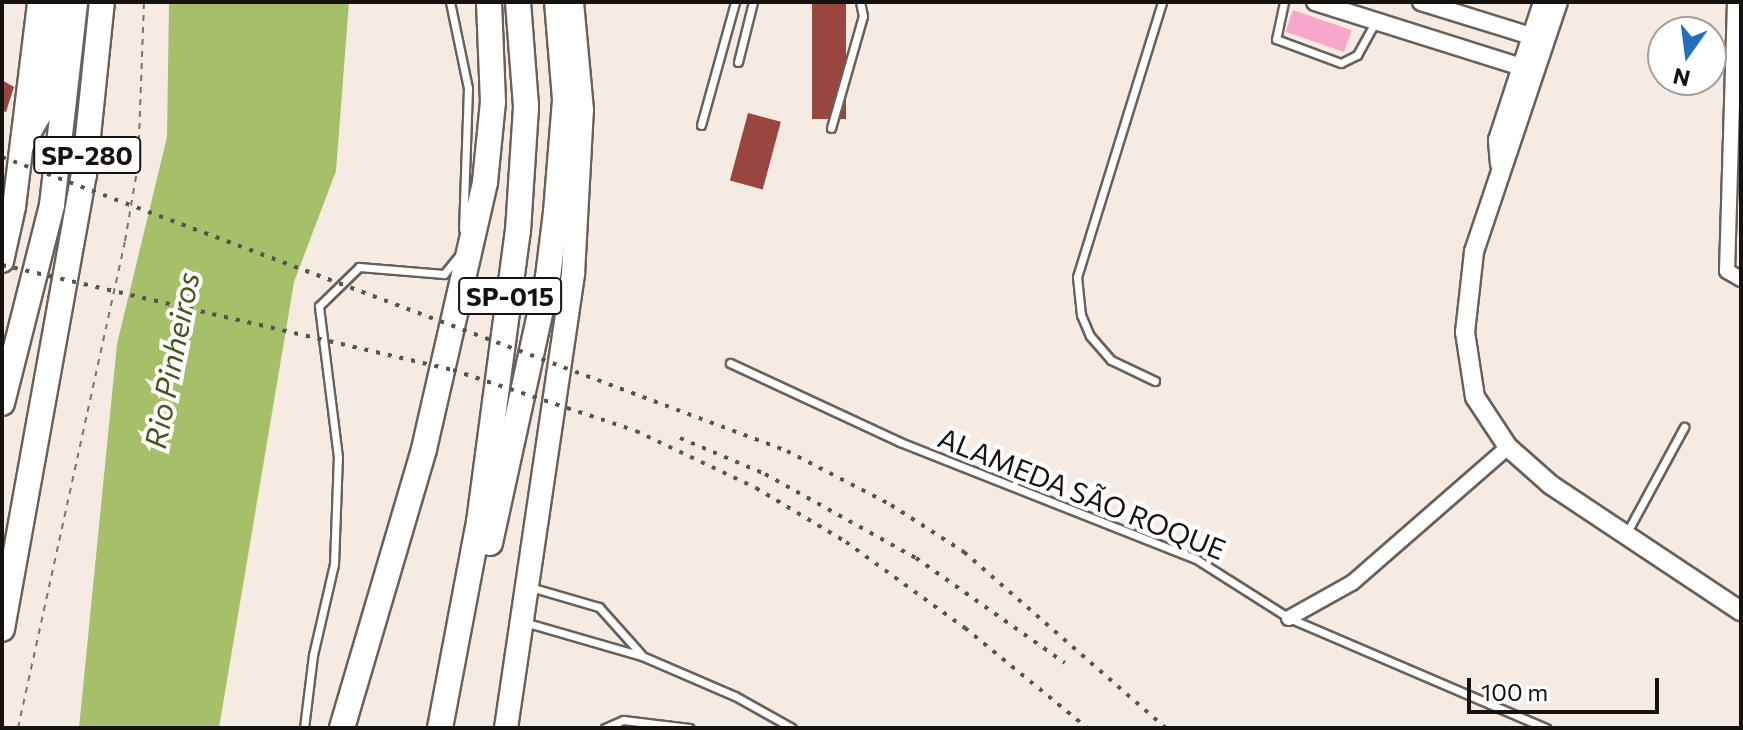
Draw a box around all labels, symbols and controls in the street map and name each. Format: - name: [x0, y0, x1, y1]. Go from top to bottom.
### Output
- north arrow: [1647, 16, 1727, 96]
- text: N: [1670, 63, 1693, 93]
- road number: SP-280: [33, 133, 141, 177]
- water label: Rio Pinheiros: [136, 269, 206, 451]
- road number: SP-015: [458, 274, 562, 318]
- street label: ALAMEDA SÃO ROQUE: [933, 420, 1231, 566]
- scale bar: [1471, 662, 1663, 712]
- text: 100 m: [1481, 677, 1548, 706]

